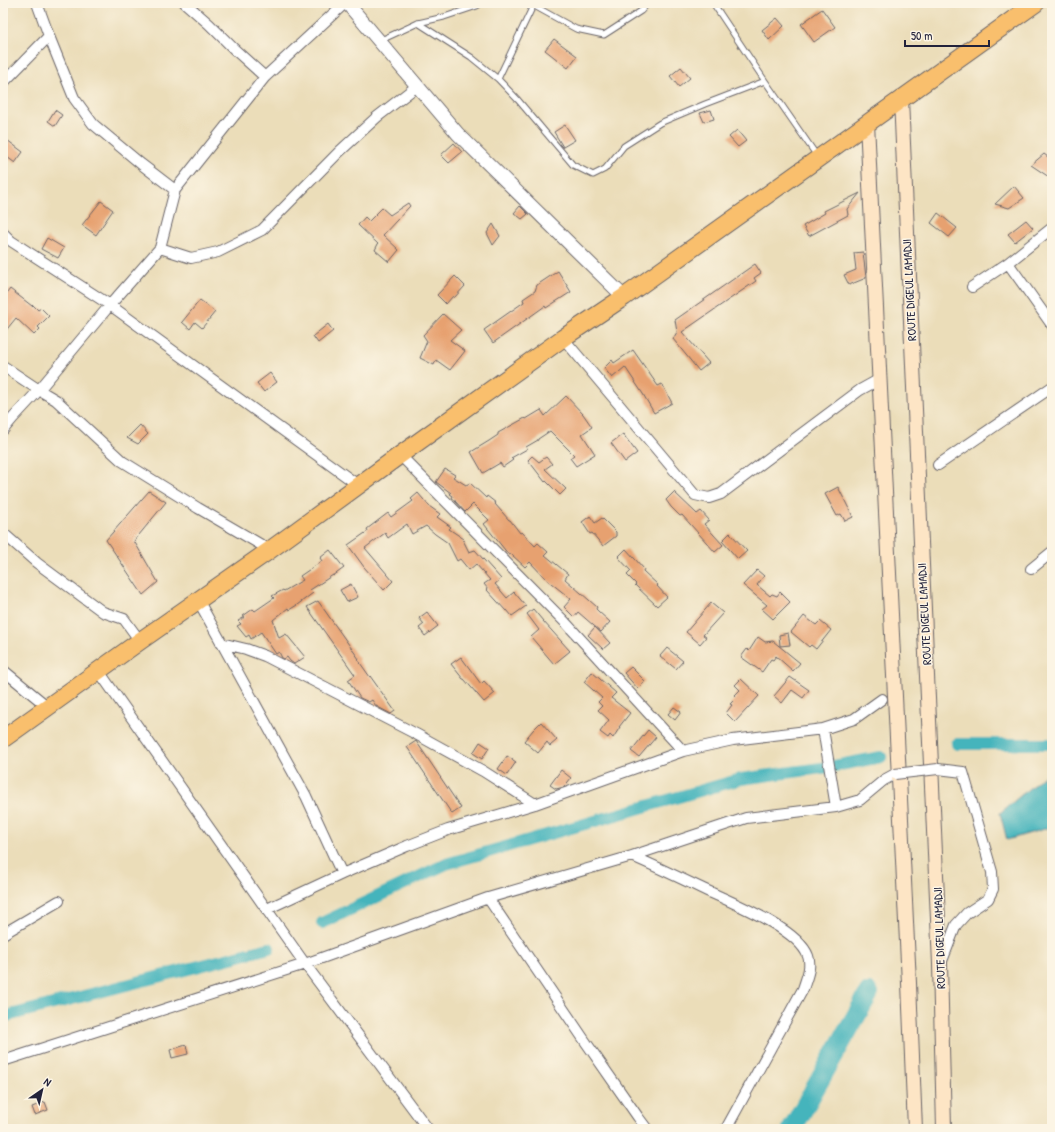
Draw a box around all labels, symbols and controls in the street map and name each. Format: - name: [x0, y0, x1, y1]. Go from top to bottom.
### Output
- scale bar: [905, 22, 989, 48]
- text: 50 m: [911, 27, 932, 44]
- street label: ROUTE DIGEUL LAMADJI: [898, 239, 920, 341]
- street label: ROUTE DIGEUL LAMADJI: [913, 563, 935, 665]
- street label: ROUTE DIGEUL LAMADJI: [929, 887, 949, 989]
- north arrow: [22, 1070, 62, 1110]
- text: N: [41, 1074, 54, 1089]

